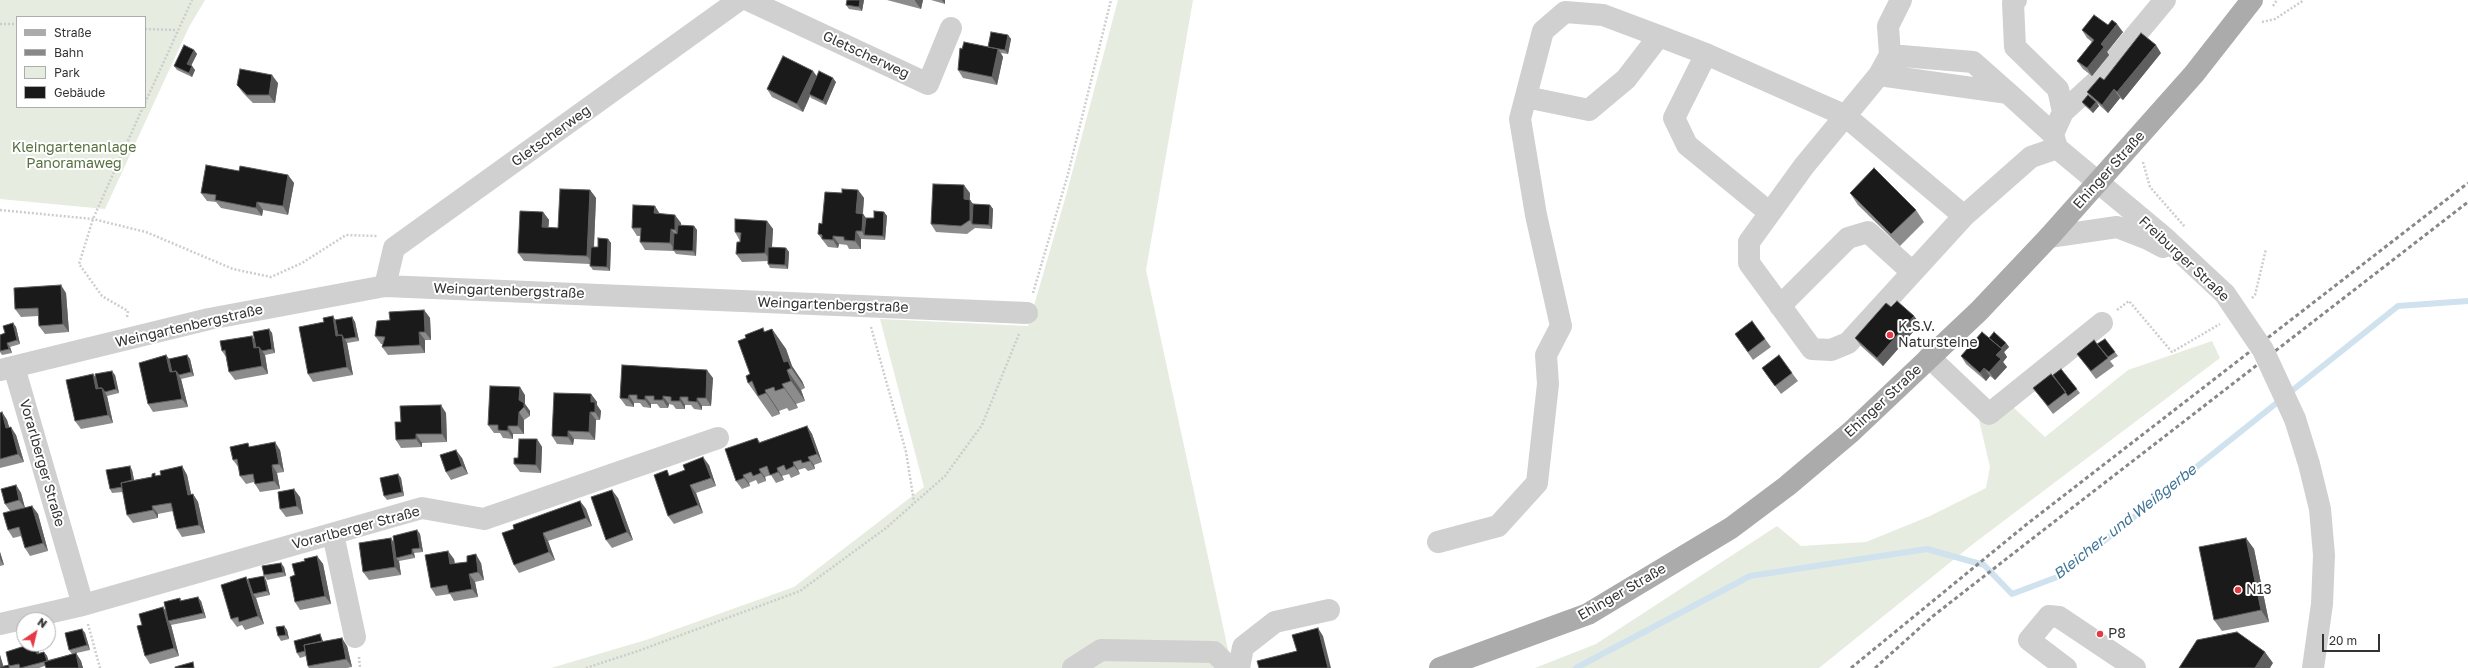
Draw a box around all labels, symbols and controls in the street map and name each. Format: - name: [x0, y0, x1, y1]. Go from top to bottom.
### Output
- legend: [16, 16, 146, 108]
- text: Straße: [54, 25, 92, 40]
- street label: Gletscherweg: [820, 28, 912, 82]
- text: Bahn: [54, 45, 84, 60]
- text: Park: [54, 65, 80, 80]
- text: Gebäude: [54, 85, 105, 100]
- street label: Gletscherweg: [508, 102, 594, 170]
- street label: Ehinger Straße: [2070, 128, 2148, 212]
- park label: Kleingartenanlage Panoramaweg: [12, 140, 136, 172]
- street label: Freiburger Straße: [2135, 213, 2233, 305]
- street label: Weingartenbergstraße: [433, 280, 585, 302]
- street label: Weingartenbergstraße: [757, 294, 909, 316]
- street label: Weingartenbergstraße: [113, 301, 265, 351]
- place label: K.S.V. Natursteine: [1898, 319, 1978, 352]
- marker: K.S.V. Natursteine: [1885, 330, 1895, 340]
- street label: Ehinger Straße: [1841, 361, 1925, 441]
- street label: Vorarlberger Straße: [16, 397, 68, 529]
- water label: Bleicher- und Weißgerbe: [2050, 461, 2200, 583]
- street label: Vorarlberger Straße: [290, 503, 422, 553]
- street label: Ehinger Straße: [1575, 560, 1669, 624]
- place label: N13: [2246, 582, 2272, 598]
- marker: N13: [2233, 585, 2243, 595]
- north arrow: [16, 612, 56, 652]
- text: N: [35, 615, 50, 630]
- place label: P8: [2108, 626, 2126, 642]
- scale bar: [2324, 626, 2382, 652]
- marker: P8: [2095, 629, 2105, 639]
- text: 20 m: [2329, 633, 2357, 648]

